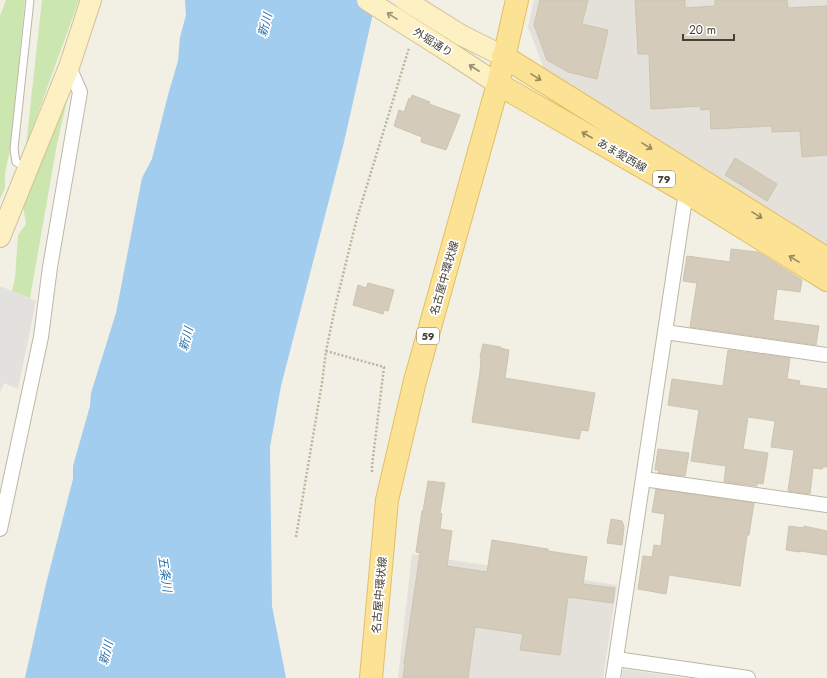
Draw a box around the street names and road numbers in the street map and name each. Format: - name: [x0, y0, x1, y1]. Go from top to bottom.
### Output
- street label: 外堀通り: [410, 24, 456, 60]
- street label: あま愛西線: [594, 134, 650, 176]
- road number: 79: [653, 171, 675, 187]
- street label: 名古屋中環状線: [426, 239, 462, 317]
- road number: 59: [417, 328, 439, 344]
- street label: 名古屋中環状線: [368, 556, 390, 634]

